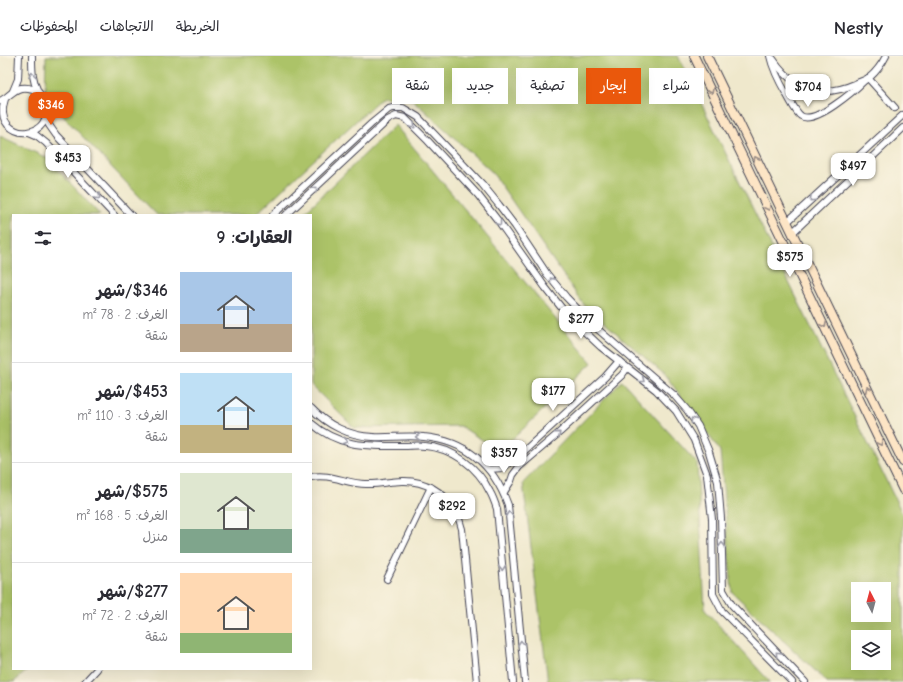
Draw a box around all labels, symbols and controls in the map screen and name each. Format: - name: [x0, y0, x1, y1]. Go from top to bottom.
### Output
- text: Nestly: [834, 17, 883, 39]
- text: المحفوظات: [20, 18, 78, 35]
- text: الاتجاهات: [100, 18, 154, 35]
- text: الخريطة: [176, 18, 219, 35]
- chip: شقة: [392, 68, 444, 104]
- chip: جديد: [452, 68, 508, 104]
- chip: تصفية: [516, 68, 578, 104]
- chip: إيجار: [586, 68, 641, 104]
- chip: شراء: [649, 68, 704, 104]
- one-way arrow: [28, 71, 37, 78]
- pin: $704: [784, 74, 832, 108]
- text: $704: [794, 79, 822, 94]
- one-way arrow: [706, 87, 714, 94]
- pin: $346: [27, 92, 75, 126]
- text: $346: [37, 97, 65, 112]
- one-way arrow: [408, 121, 416, 129]
- pin: $453: [44, 145, 92, 179]
- text: $453: [54, 150, 82, 165]
- pin: $497: [829, 153, 877, 187]
- one-way arrow: [753, 156, 761, 163]
- text: $497: [840, 158, 866, 173]
- one-way arrow: [310, 187, 317, 194]
- one-way arrow: [93, 192, 100, 200]
- one-way arrow: [810, 194, 817, 201]
- one-way arrow: [763, 204, 771, 211]
- one-way arrow: [495, 218, 502, 225]
- icon: filters: [32, 227, 54, 249]
- text: العقارات: 9: [217, 228, 292, 247]
- pin: $575: [766, 244, 814, 278]
- text: $575: [776, 249, 804, 264]
- one-way arrow: [549, 277, 556, 284]
- text: $346/شهر: [97, 281, 168, 300]
- icon: home: [212, 288, 260, 336]
- pin: $277: [557, 306, 605, 340]
- text: الغرف: 2 · 78 m²: [82, 307, 168, 322]
- text: $277: [568, 311, 594, 326]
- one-way arrow: [819, 321, 827, 329]
- text: شقة: [145, 328, 168, 343]
- one-way arrow: [638, 375, 645, 382]
- pin: $177: [529, 378, 577, 412]
- text: $453/شهر: [97, 382, 168, 401]
- text: $177: [541, 383, 565, 398]
- one-way arrow: [865, 386, 873, 394]
- icon: home: [212, 389, 260, 437]
- text: الغرف: 3 · 110 m²: [77, 408, 168, 423]
- one-way arrow: [691, 417, 698, 424]
- text: شقة: [145, 429, 168, 444]
- one-way arrow: [553, 431, 560, 438]
- one-way arrow: [415, 433, 421, 441]
- one-way arrow: [341, 436, 348, 445]
- one-way arrow: [875, 438, 883, 446]
- pin: $357: [480, 440, 528, 474]
- text: $357: [491, 445, 518, 460]
- text: $575/شهر: [96, 482, 168, 501]
- icon: home: [212, 489, 260, 537]
- pin: $292: [428, 493, 476, 527]
- text: $292: [438, 498, 466, 513]
- text: الغرف: 5 · 168 m²: [76, 508, 168, 523]
- one-way arrow: [505, 511, 514, 517]
- text: منزل: [142, 529, 168, 544]
- one-way arrow: [718, 542, 726, 548]
- one-way arrow: [497, 565, 506, 571]
- text: $277/شهر: [98, 582, 168, 601]
- north arrow: [851, 582, 891, 622]
- map controls: [851, 582, 891, 670]
- icon: home: [212, 589, 260, 637]
- text: الغرف: 2 · 72 m²: [82, 608, 168, 623]
- text: شقة: [145, 629, 168, 644]
- button: layers: [851, 630, 891, 670]
- one-way arrow: [517, 640, 526, 646]
- one-way arrow: [776, 651, 783, 659]

